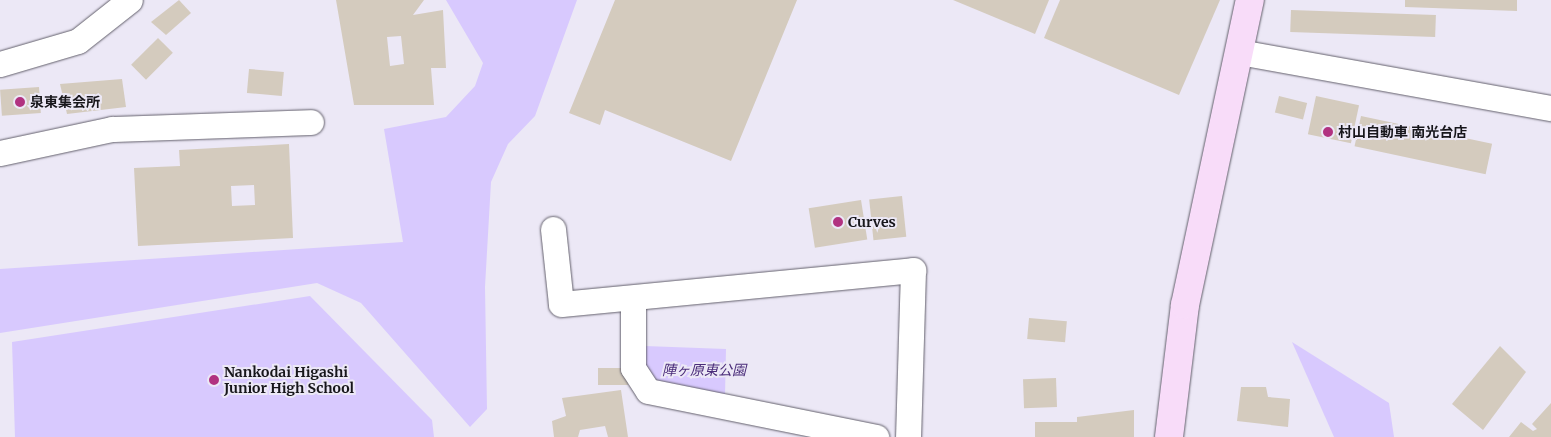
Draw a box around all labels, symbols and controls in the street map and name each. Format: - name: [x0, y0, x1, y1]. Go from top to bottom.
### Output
- place label: 泉東集会所: [30, 94, 100, 110]
- marker: 泉東集会所: [14, 96, 26, 108]
- place label: 村山自動車 南光台店: [1338, 124, 1467, 140]
- marker: 村山自動車 南光台店: [1322, 126, 1334, 138]
- place label: Curves: [848, 214, 896, 230]
- marker: Curves: [832, 216, 844, 228]
- park label: 陣ヶ原東公園: [662, 362, 746, 378]
- place label: Nankodai Higashi Junior High School: [224, 364, 354, 397]
- marker: Nankodai Higashi Junior High School: [208, 374, 220, 386]

